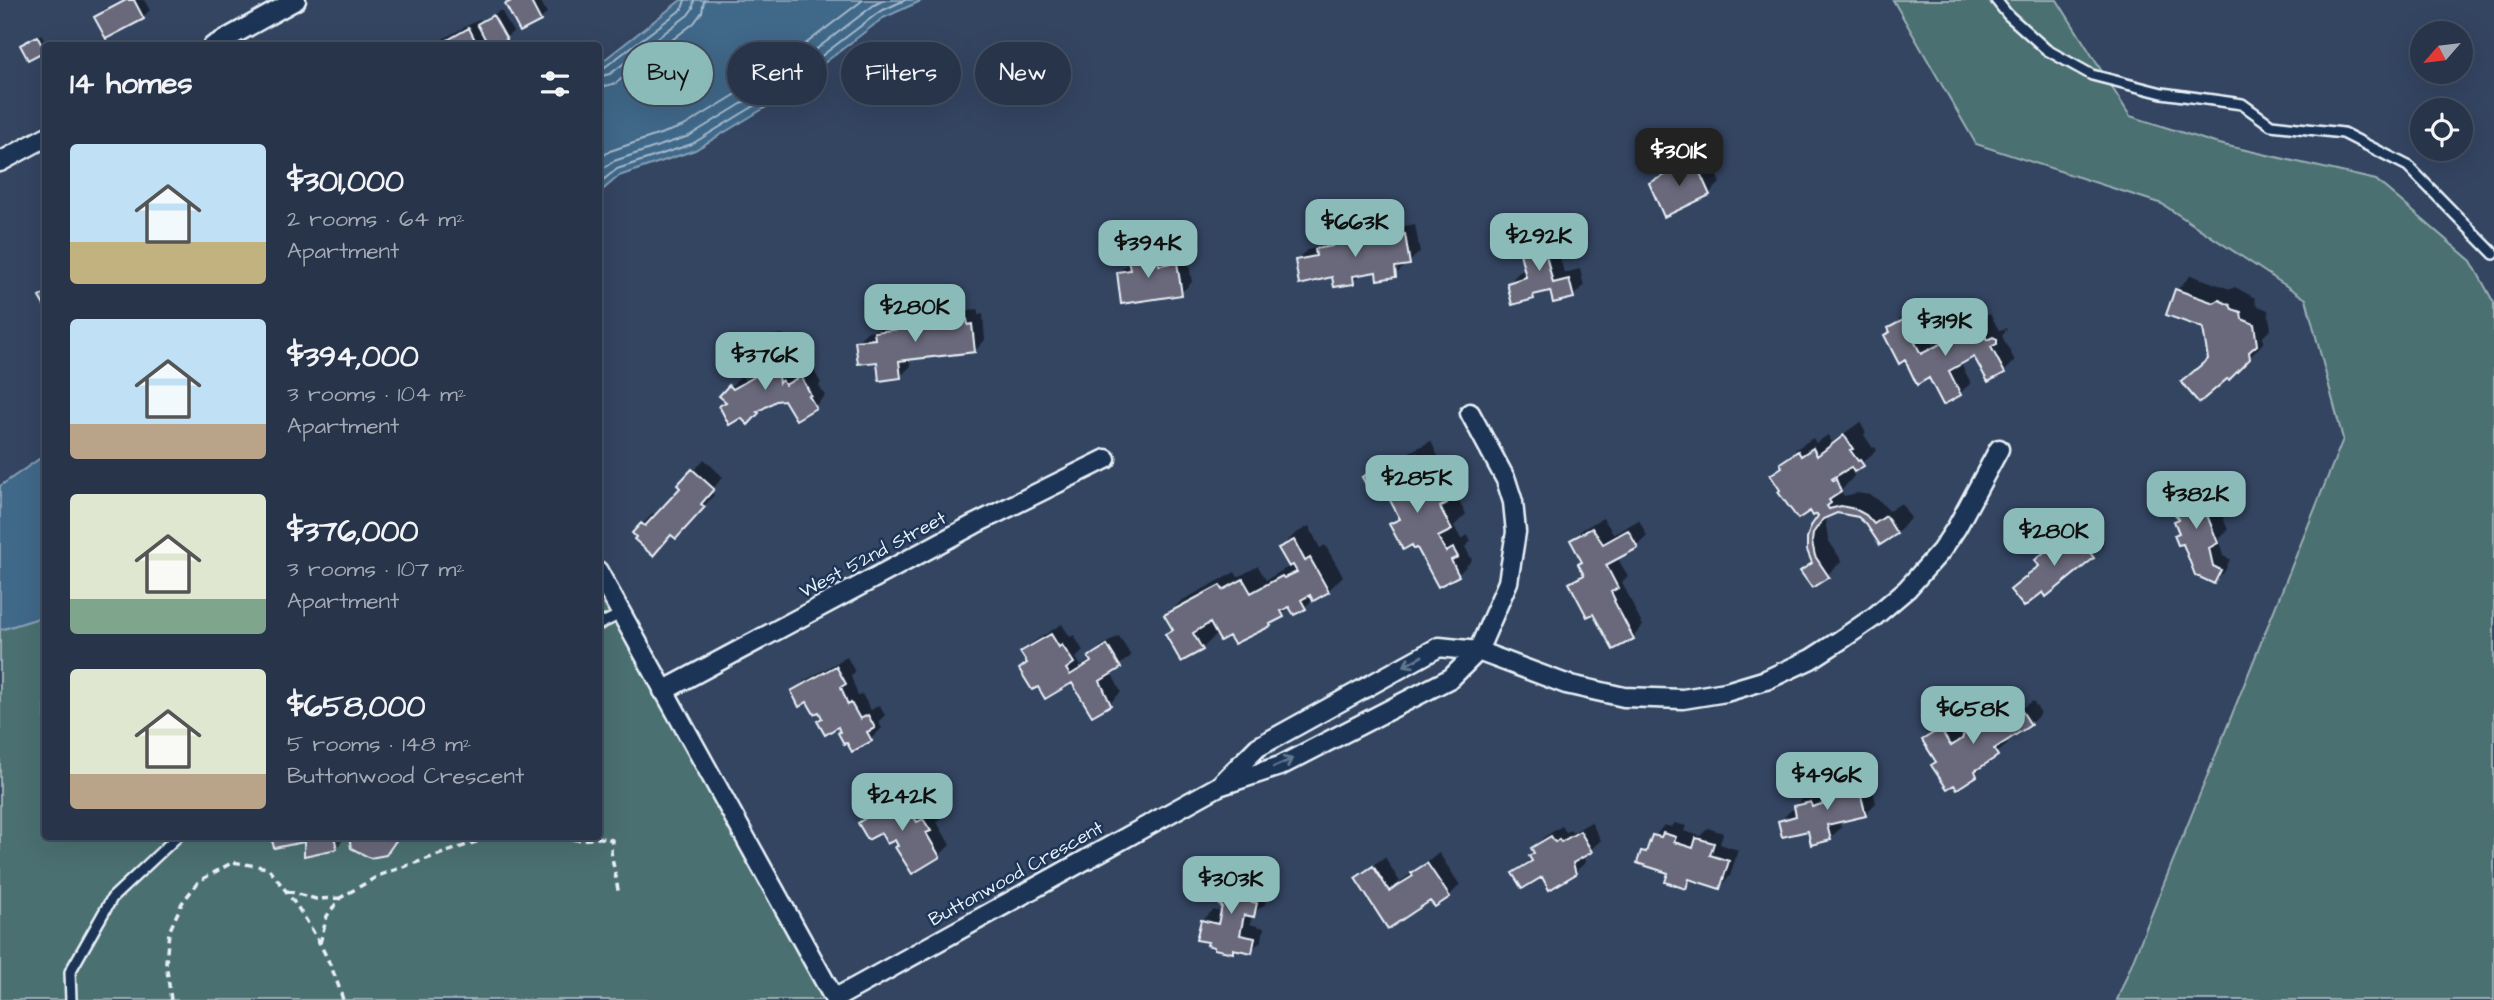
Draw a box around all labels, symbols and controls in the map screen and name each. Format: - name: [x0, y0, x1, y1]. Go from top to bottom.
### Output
- north arrow: [2410, 21, 2473, 84]
- map controls: [2410, 21, 2473, 161]
- chip: Buy: [623, 42, 713, 105]
- chip: Rent: [727, 42, 827, 105]
- chip: Filters: [841, 42, 961, 105]
- chip: New: [975, 42, 1071, 105]
- text: 14 homes: [70, 63, 193, 105]
- icon: filters: [536, 65, 574, 103]
- button: locate: [2410, 98, 2473, 161]
- pin: $301K: [1630, 128, 1728, 188]
- text: $301K: [1651, 135, 1707, 167]
- text: $301,000: [287, 161, 404, 203]
- icon: home: [126, 172, 210, 256]
- pin: $663K: [1306, 200, 1404, 259]
- text: 2 rooms · 64 m²: [287, 203, 465, 235]
- text: $663K: [1321, 206, 1389, 238]
- pin: $292K: [1490, 214, 1588, 273]
- pin: $394K: [1099, 220, 1197, 280]
- text: $292K: [1506, 220, 1572, 252]
- text: $394K: [1114, 227, 1182, 259]
- text: Apartment: [287, 235, 399, 267]
- pin: $280K: [866, 284, 964, 344]
- text: $280K: [880, 291, 950, 323]
- pin: $319K: [1896, 298, 1994, 358]
- text: $319K: [1918, 305, 1972, 337]
- pin: $376K: [716, 332, 814, 392]
- text: $394,000: [287, 336, 419, 378]
- text: $376K: [731, 339, 799, 371]
- icon: home: [126, 347, 210, 431]
- text: 3 rooms · 104 m²: [287, 378, 466, 410]
- text: Apartment: [287, 410, 399, 442]
- pin: $285K: [1368, 456, 1466, 515]
- text: $285K: [1381, 462, 1453, 494]
- pin: $382K: [2147, 472, 2245, 531]
- text: $382K: [2163, 478, 2229, 510]
- street label: West 52nd Street: [795, 505, 951, 605]
- pin: $280K: [2005, 508, 2103, 568]
- text: $376,000: [287, 511, 418, 553]
- text: $280K: [2019, 515, 2089, 547]
- icon: home: [126, 522, 210, 606]
- text: 3 rooms · 107 m²: [287, 553, 465, 585]
- text: Apartment: [287, 585, 399, 617]
- one-way arrow: [1404, 654, 1424, 668]
- text: $658,000: [287, 686, 425, 728]
- pin: $658K: [1924, 686, 2022, 746]
- text: $658K: [1937, 693, 2009, 725]
- icon: home: [126, 697, 210, 781]
- text: 5 rooms · 148 m²: [287, 728, 471, 760]
- pin: $496K: [1778, 752, 1876, 812]
- one-way arrow: [1272, 756, 1293, 769]
- text: $496K: [1792, 759, 1862, 791]
- text: Buttonwood Crescent: [287, 760, 524, 792]
- pin: $242K: [853, 774, 951, 833]
- text: $242K: [868, 780, 936, 812]
- street label: Buttonwood Crescent: [924, 815, 1109, 933]
- pin: $303K: [1182, 856, 1280, 916]
- text: $303K: [1199, 863, 1263, 895]

